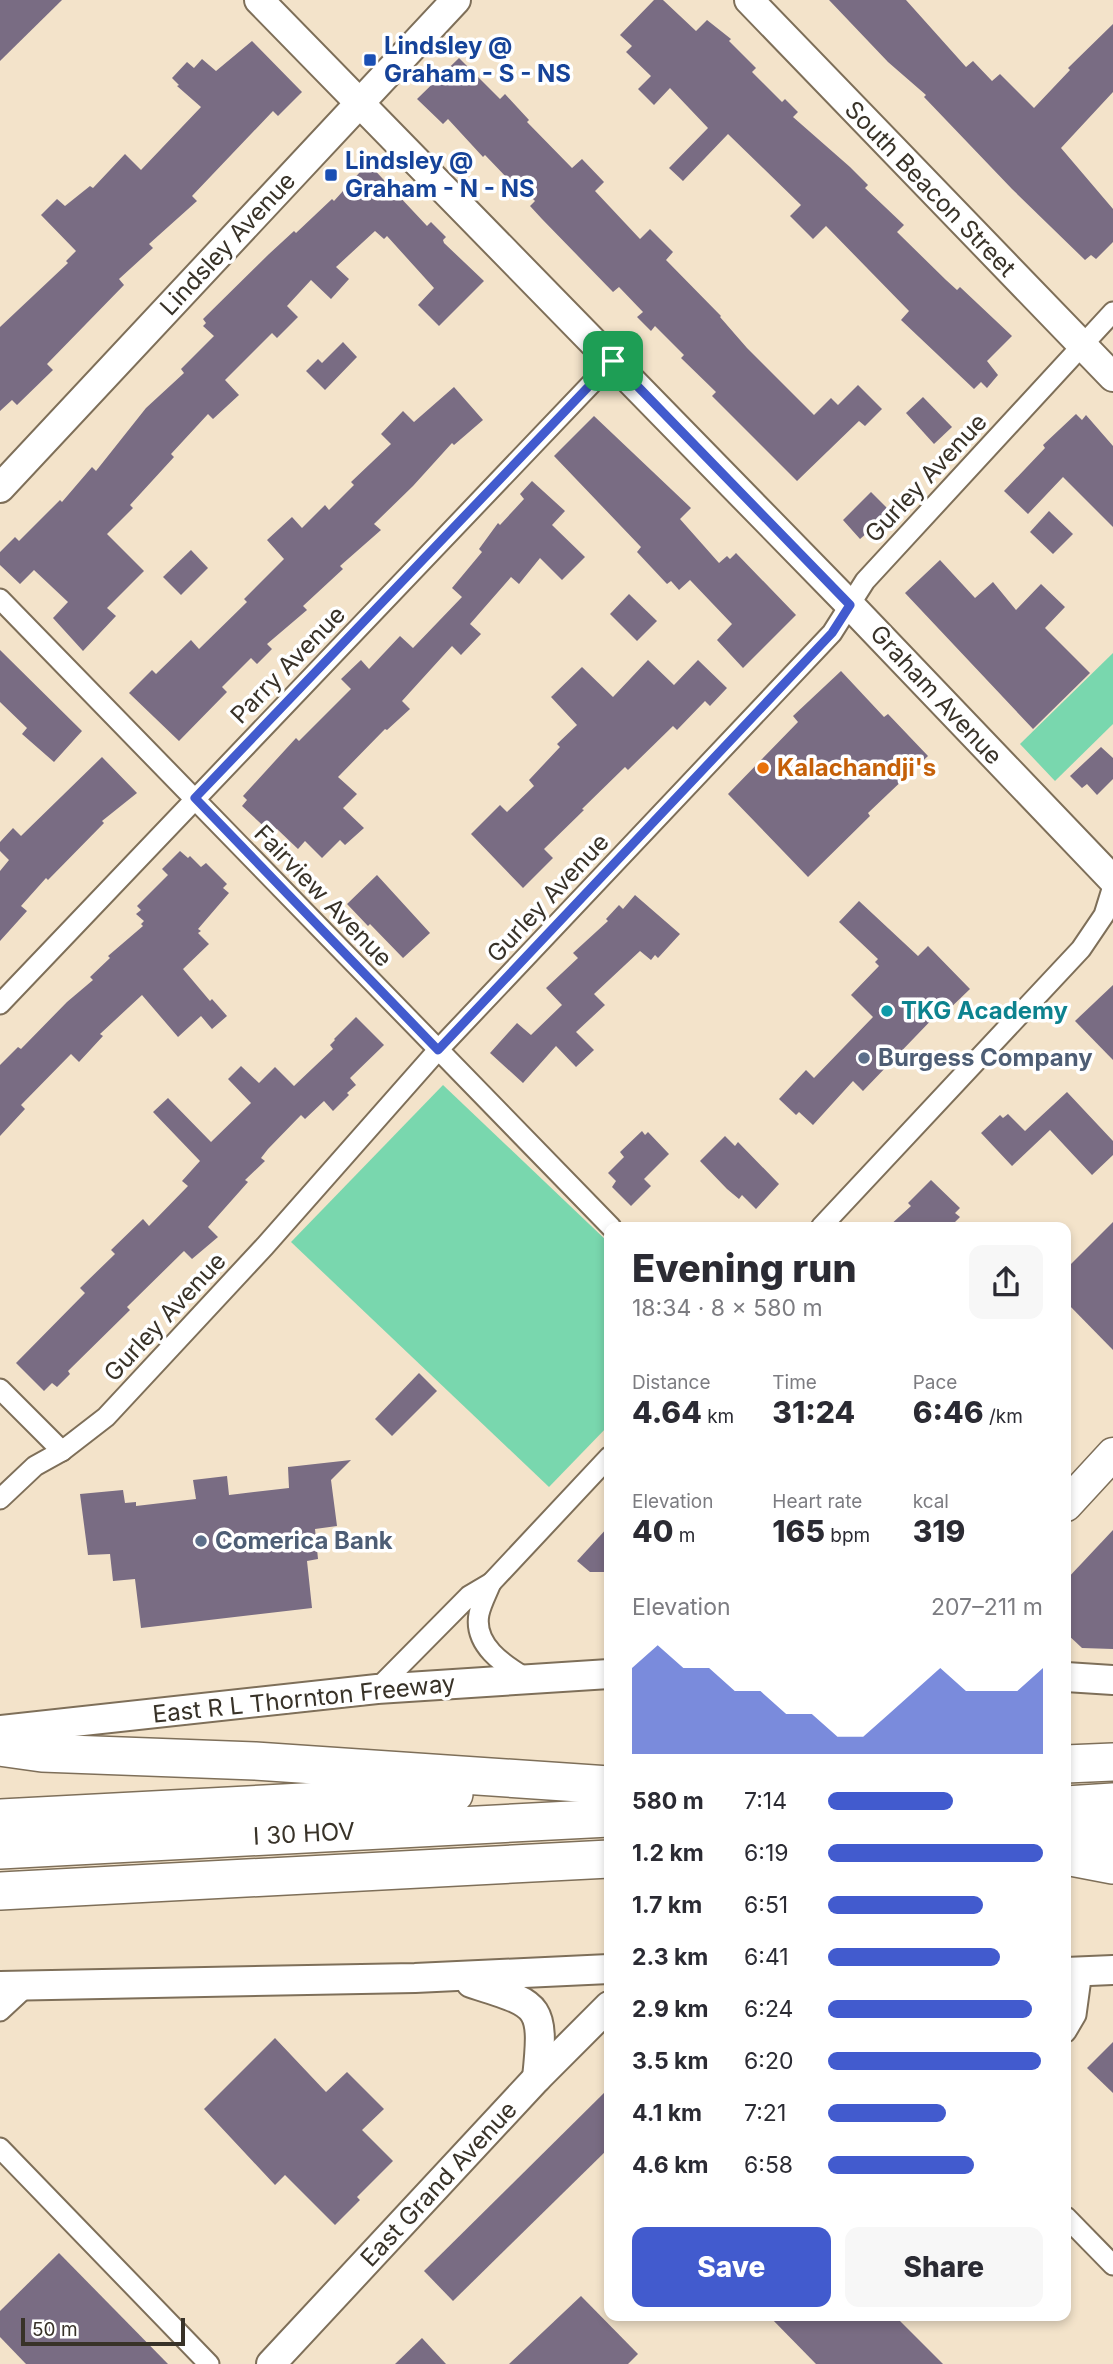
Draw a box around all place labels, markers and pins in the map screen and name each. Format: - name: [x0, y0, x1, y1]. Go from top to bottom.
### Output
- place label: Lindsley @ Graham - S - NS: [384, 31, 571, 88]
- marker: Lindsley @ Graham - S - NS: [362, 52, 378, 68]
- place label: Lindsley @ Graham - N - NS: [345, 146, 535, 203]
- marker: Lindsley @ Graham - N - NS: [323, 167, 339, 183]
- pin: [583, 331, 643, 391]
- place label: Kalachandji's: [777, 753, 936, 782]
- marker: Kalachandji's: [755, 760, 771, 776]
- place label: TKG Academy: [901, 996, 1069, 1025]
- marker: TKG Academy: [879, 1003, 895, 1019]
- place label: Burgess Company: [878, 1043, 1093, 1072]
- marker: Burgess Company: [856, 1050, 872, 1066]
- place label: Comerica Bank: [215, 1526, 393, 1555]
- marker: Comerica Bank: [193, 1533, 209, 1549]

